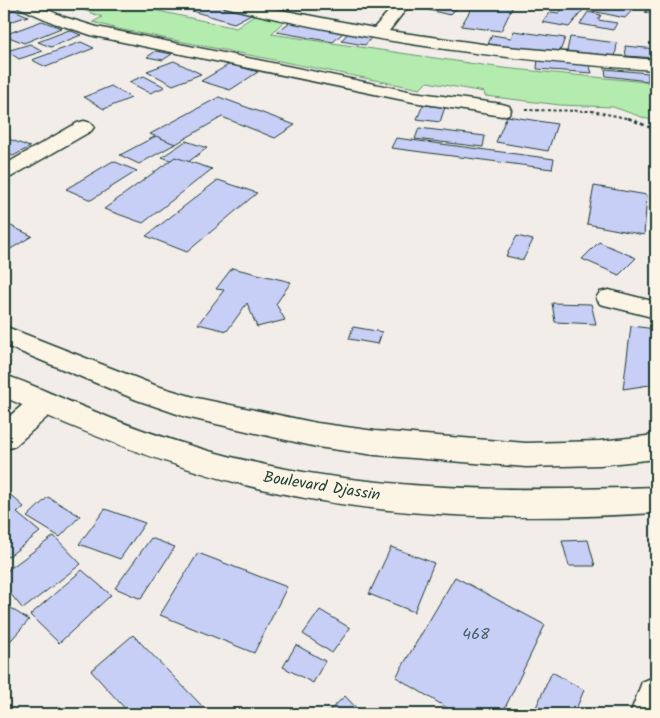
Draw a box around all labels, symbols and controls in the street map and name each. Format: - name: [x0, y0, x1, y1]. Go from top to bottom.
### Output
- street label: Boulevard Djassin: [261, 465, 382, 508]
- house number: 468: [462, 622, 490, 647]

